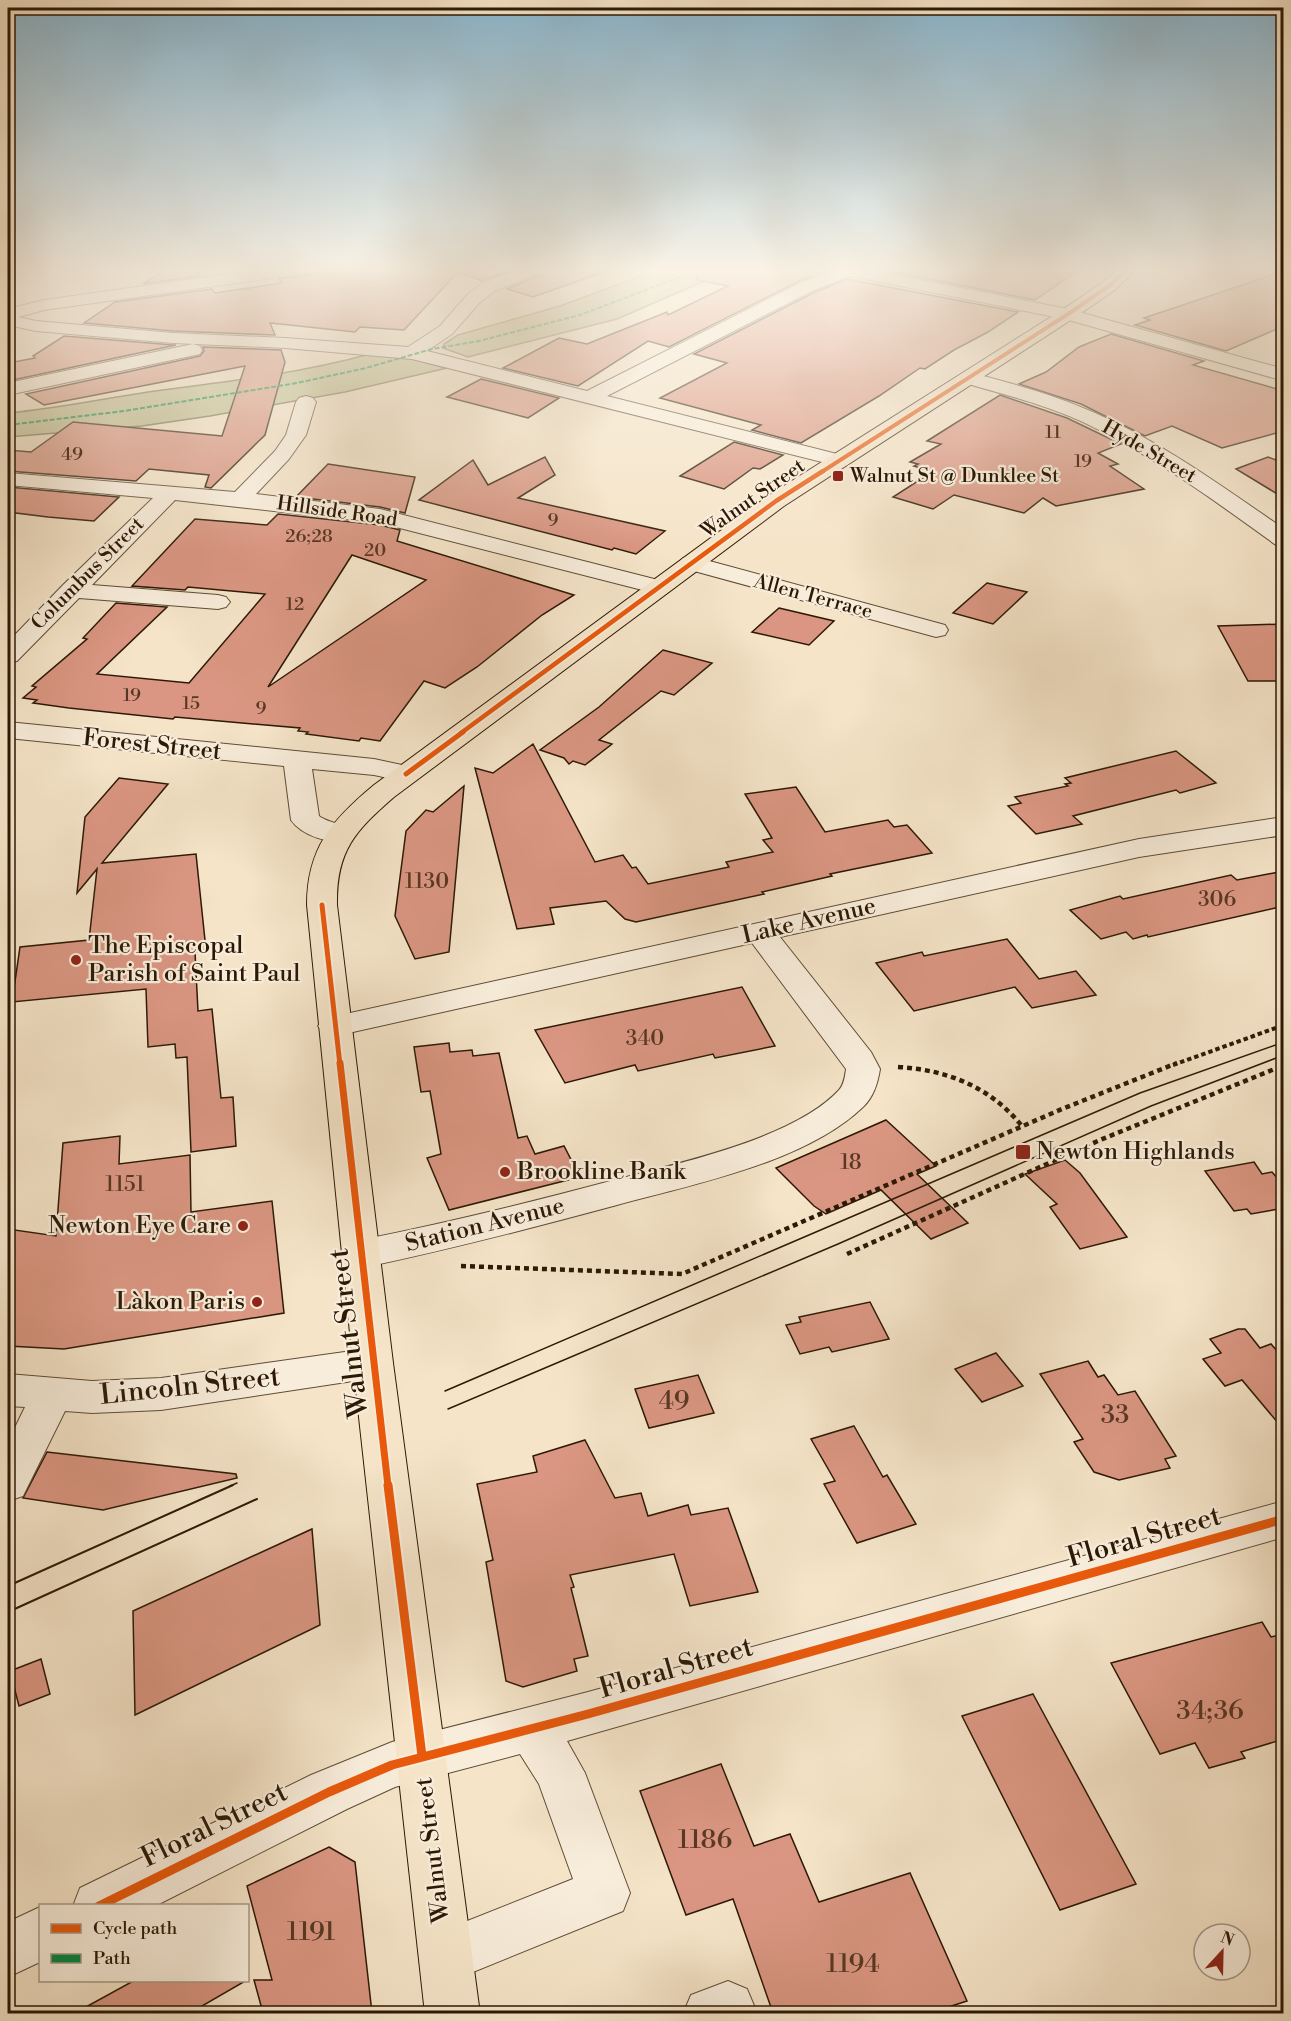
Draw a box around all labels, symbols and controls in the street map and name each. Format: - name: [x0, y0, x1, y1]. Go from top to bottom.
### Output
- street label: Hyde Street: [1097, 415, 1201, 489]
- house number: 11: [1045, 421, 1061, 444]
- house number: 49: [61, 443, 83, 466]
- house number: 19: [1074, 450, 1092, 473]
- street label: Walnut Street: [695, 454, 810, 545]
- place label: Walnut St @ Dunklee St: [849, 464, 1059, 489]
- marker: Walnut St @ Dunklee St: [831, 469, 845, 483]
- street label: Hillside Road: [275, 491, 400, 533]
- house number: 9: [548, 509, 559, 532]
- street label: Columbus Street: [26, 512, 150, 636]
- house number: 26;28: [285, 525, 333, 548]
- house number: 20: [364, 539, 386, 562]
- street label: Allen Terrace: [750, 569, 875, 625]
- house number: 12: [286, 593, 304, 616]
- house number: 19: [123, 684, 141, 707]
- house number: 15: [182, 692, 200, 715]
- house number: 9: [256, 697, 267, 720]
- street label: Forest Street: [81, 723, 223, 767]
- house number: 1130: [405, 869, 449, 895]
- house number: 306: [1198, 887, 1236, 913]
- street label: Lake Avenue: [739, 891, 879, 951]
- place label: The Episcopal Parish of Saint Paul: [88, 931, 300, 989]
- marker: The Episcopal Parish of Saint Paul: [69, 953, 83, 967]
- house number: 340: [626, 1026, 664, 1052]
- place label: Newton Highlands: [1036, 1137, 1235, 1167]
- marker: Newton Highlands: [1014, 1143, 1032, 1161]
- house number: 18: [840, 1150, 862, 1176]
- place label: Brookline Bank: [516, 1157, 687, 1187]
- marker: Brookline Bank: [498, 1165, 512, 1179]
- house number: 1151: [105, 1172, 145, 1198]
- street label: Station Avenue: [402, 1191, 568, 1259]
- place label: Newton Eye Care: [48, 1211, 231, 1241]
- marker: Newton Eye Care: [236, 1219, 250, 1233]
- street label: Walnut Street: [321, 1246, 377, 1421]
- place label: Làkon Paris: [115, 1287, 245, 1317]
- marker: Làkon Paris: [250, 1295, 264, 1309]
- street label: Lincoln Street: [98, 1359, 282, 1413]
- house number: 49: [658, 1385, 690, 1417]
- house number: 33: [1101, 1399, 1129, 1431]
- street label: Floral Street: [1063, 1498, 1225, 1576]
- street label: Floral Street: [595, 1629, 757, 1707]
- house number: 34;36: [1176, 1695, 1244, 1727]
- street label: Floral Street: [135, 1774, 293, 1876]
- street label: Walnut Street: [409, 1775, 457, 1925]
- house number: 1186: [678, 1824, 732, 1856]
- legend: [39, 1904, 249, 1982]
- house number: 1191: [287, 1916, 335, 1948]
- text: Cycle path: [93, 1917, 177, 1940]
- north arrow: [1192, 1922, 1252, 1982]
- text: N: [1218, 1927, 1237, 1951]
- text: Path: [93, 1947, 131, 1970]
- house number: 1194: [826, 1948, 880, 1980]

